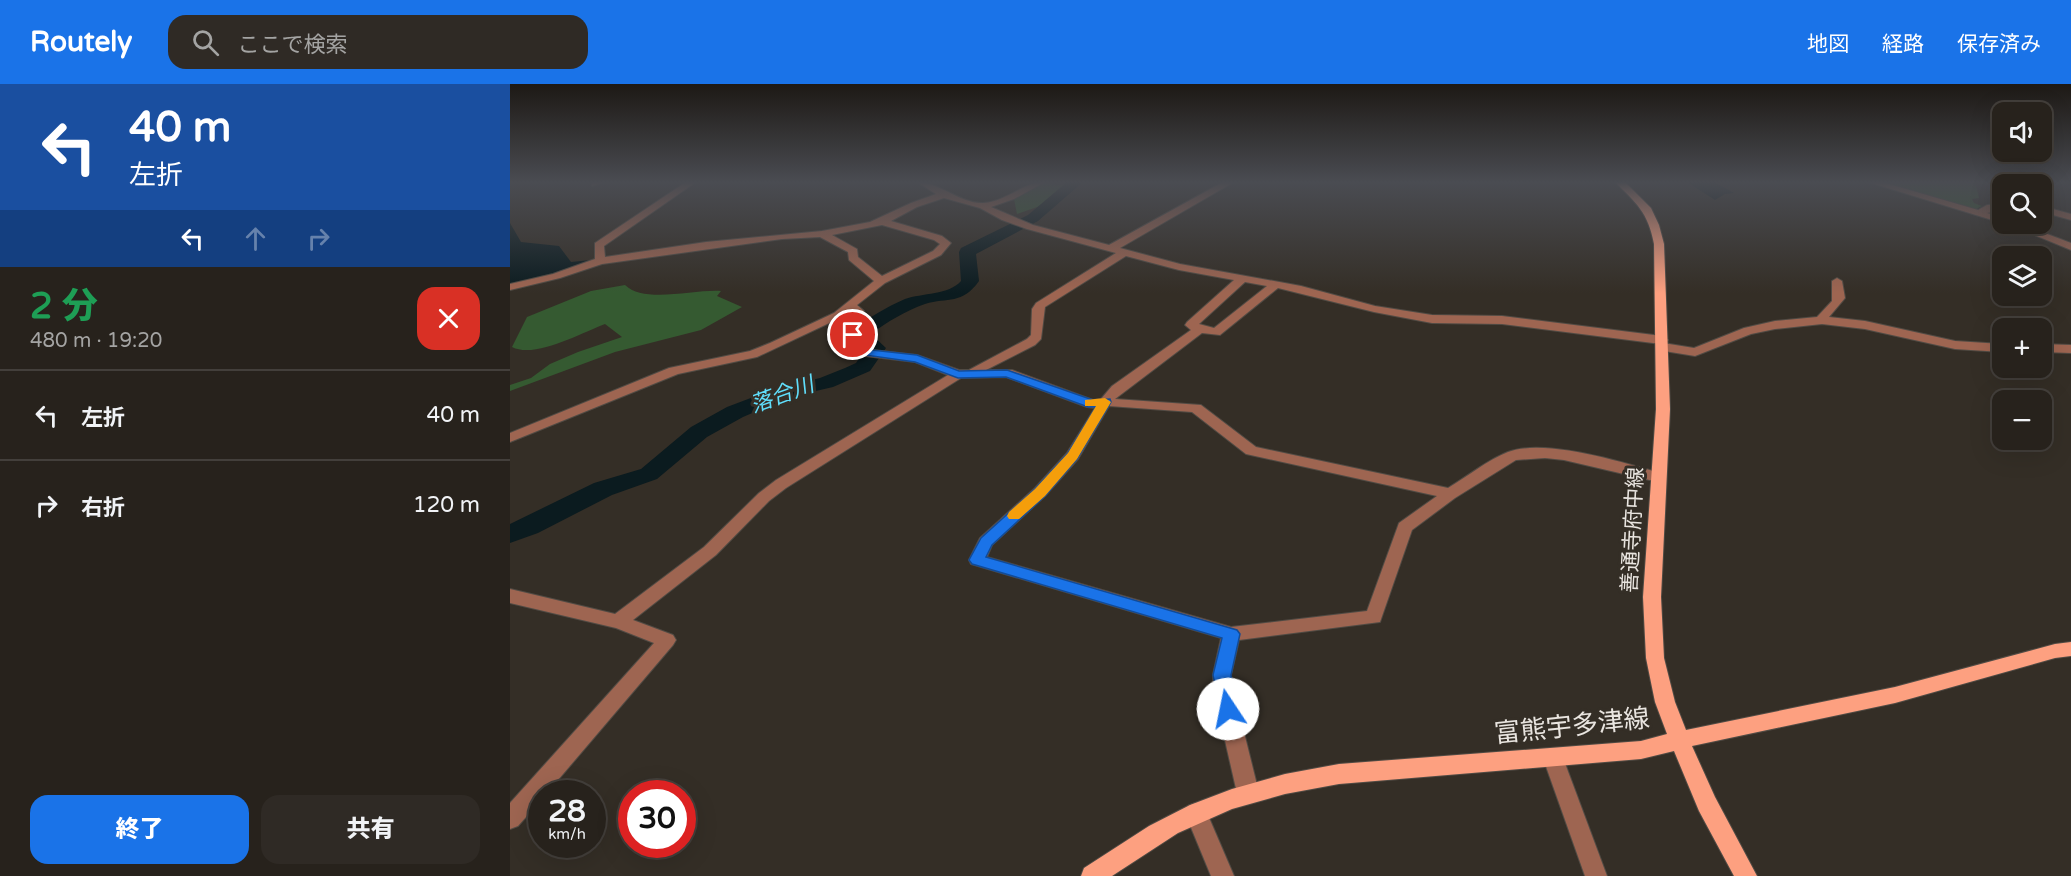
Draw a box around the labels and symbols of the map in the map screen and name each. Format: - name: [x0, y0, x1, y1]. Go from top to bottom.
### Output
- pin: [827, 309, 878, 360]
- water label: 落合川: [747, 371, 819, 419]
- street label: 善通寺府中線: [1617, 466, 1649, 594]
- position arrow: [1196, 677, 1260, 741]
- street label: 富熊宇多津線: [1493, 702, 1651, 750]
- speed limit sign: 30: [618, 780, 696, 858]

